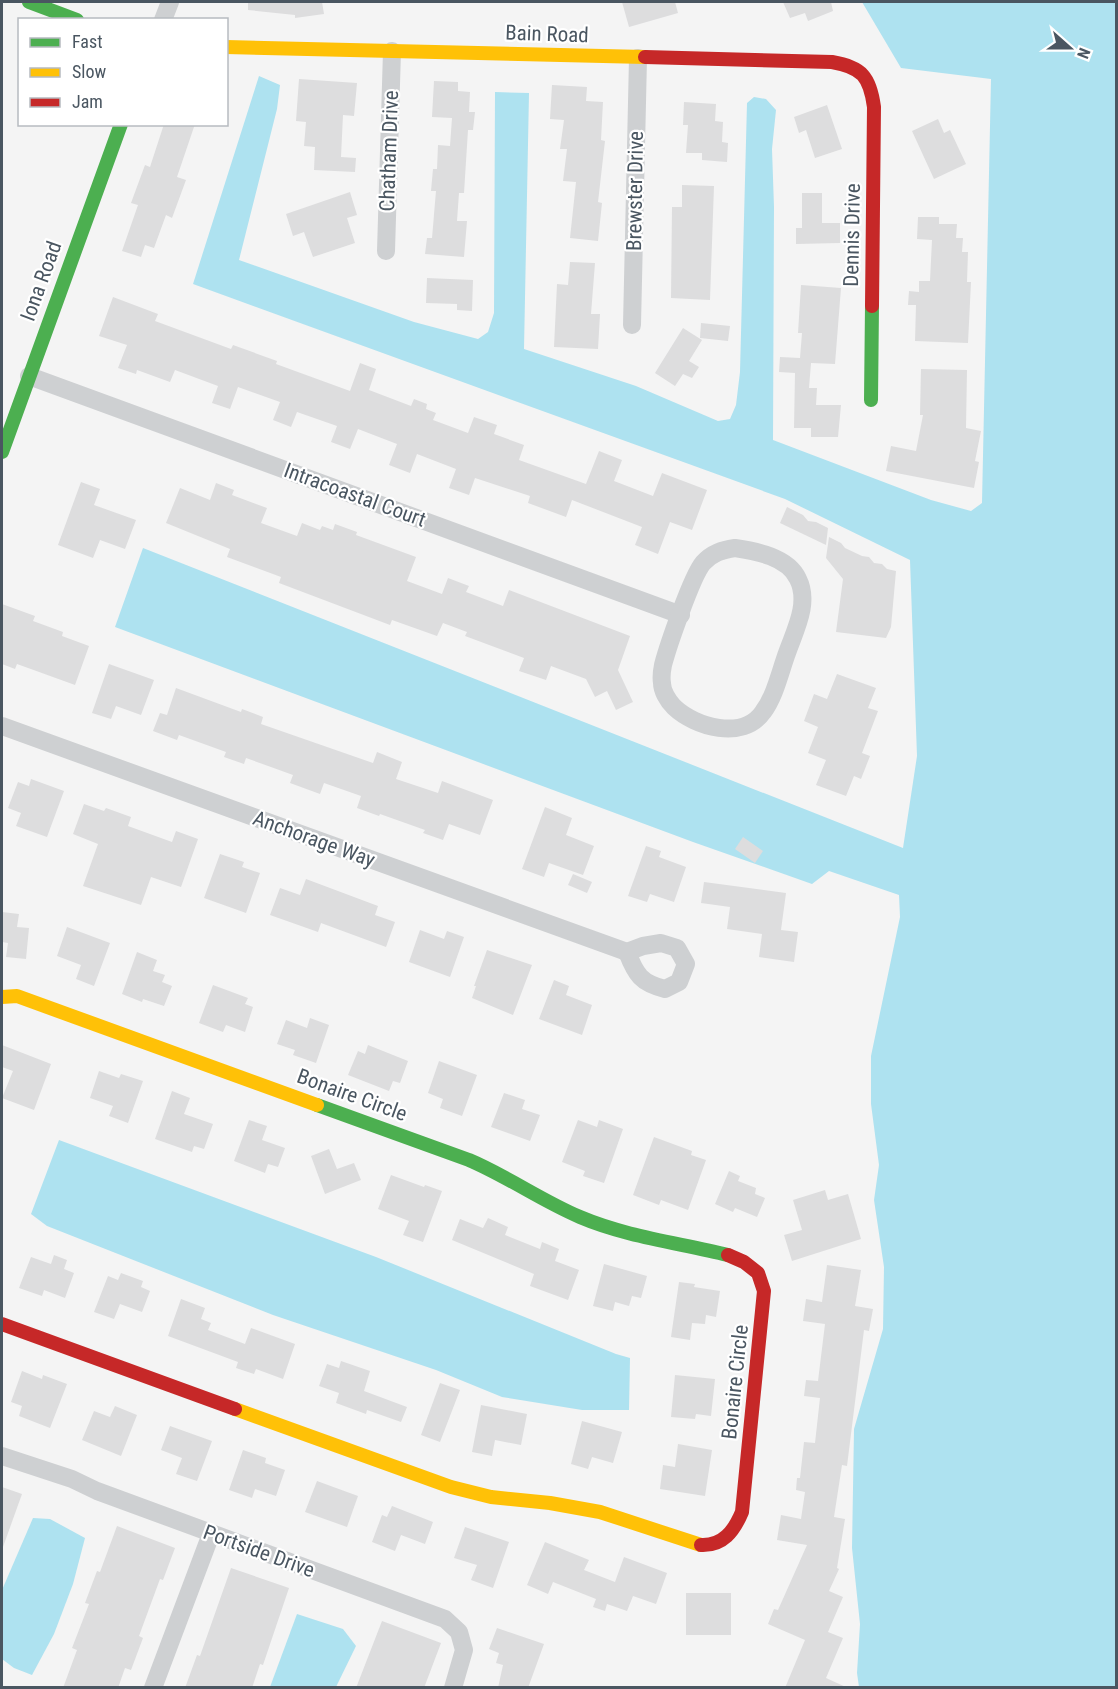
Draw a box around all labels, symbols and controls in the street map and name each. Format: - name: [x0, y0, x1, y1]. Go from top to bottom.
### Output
- legend: [18, 18, 228, 126]
- north arrow: [1040, 18, 1100, 78]
- street label: Bain Road: [505, 21, 589, 47]
- text: Fast: [72, 31, 103, 52]
- text: N: [1073, 45, 1094, 61]
- text: Slow: [72, 61, 107, 82]
- street label: Chatham Drive: [375, 90, 403, 212]
- text: Jam: [72, 91, 103, 112]
- street label: Brewster Drive: [622, 131, 648, 251]
- street label: Dennis Drive: [839, 183, 865, 287]
- street label: Iona Road: [16, 238, 66, 324]
- street label: Intracoastal Court: [281, 458, 429, 532]
- street label: Anchorage Way: [250, 806, 378, 872]
- street label: Bonaire Circle: [294, 1064, 410, 1126]
- street label: Bonaire Circle: [717, 1323, 753, 1441]
- street label: Portside Drive: [200, 1520, 318, 1582]

